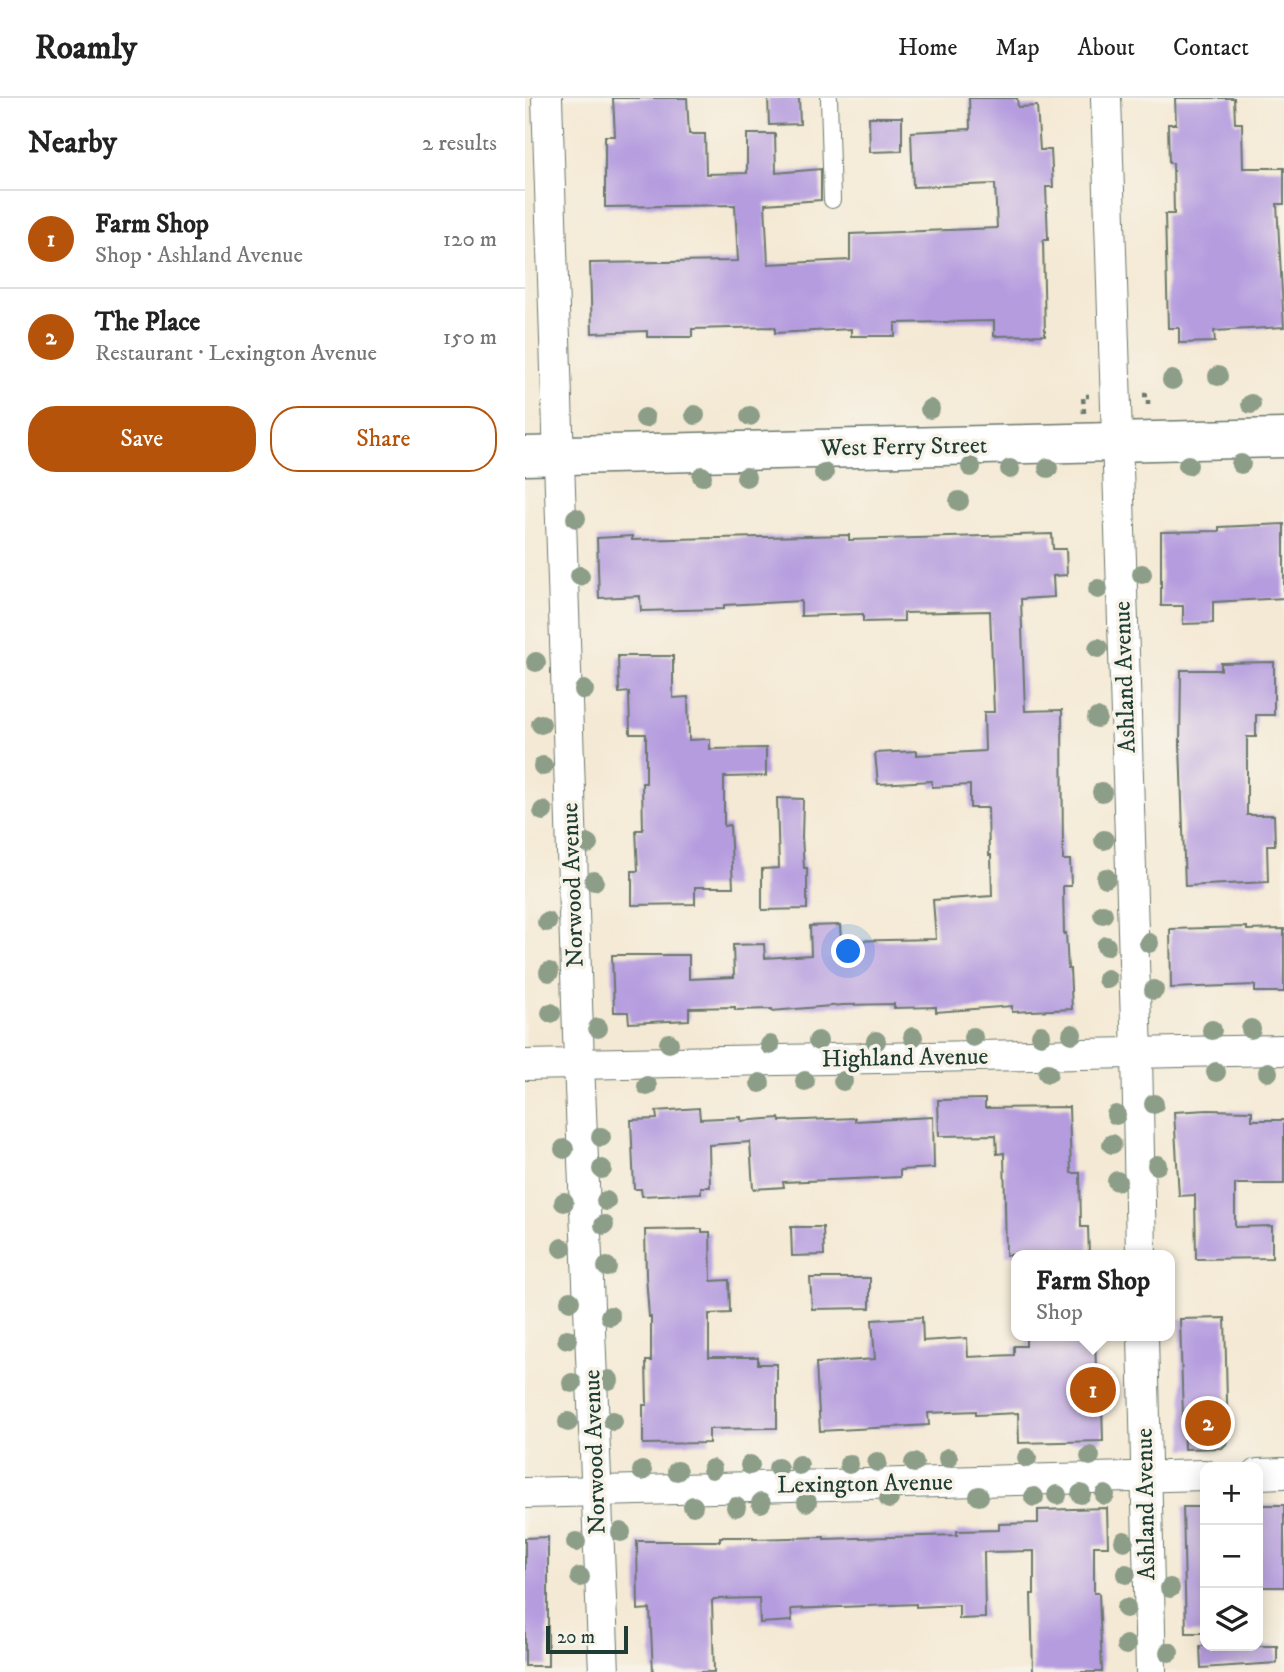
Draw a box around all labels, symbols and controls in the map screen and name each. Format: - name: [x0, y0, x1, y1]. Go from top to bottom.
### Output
- text: Roamly: [35, 28, 137, 69]
- text: Home: [898, 33, 957, 63]
- text: Map: [995, 33, 1040, 63]
- text: About: [1078, 33, 1135, 63]
- text: Contact: [1173, 33, 1249, 63]
- text: Nearby: [28, 125, 117, 162]
- text: 2 results: [422, 129, 497, 158]
- text: Farm Shop: [95, 208, 209, 241]
- text: 1: [47, 225, 55, 254]
- text: 120 m: [443, 225, 497, 254]
- text: Shop · Ashland Avenue: [95, 241, 303, 270]
- text: The Place: [95, 306, 200, 339]
- text: 2: [45, 323, 57, 352]
- text: 150 m: [443, 323, 497, 352]
- text: Restaurant · Lexington Avenue: [95, 339, 377, 368]
- button: Save: [28, 406, 256, 472]
- button: Share: [270, 406, 497, 472]
- street label: West Ferry Street: [819, 431, 988, 463]
- street label: Ashland Avenue: [1107, 600, 1143, 754]
- street label: Norwood Avenue: [555, 802, 591, 968]
- your location: [831, 934, 865, 968]
- street label: Highland Avenue: [821, 1042, 989, 1074]
- popup: [1011, 1250, 1175, 1341]
- text: Farm Shop: [1036, 1265, 1150, 1298]
- text: Shop: [1036, 1298, 1083, 1327]
- pin: 1: [1070, 1364, 1116, 1416]
- street label: Norwood Avenue: [577, 1369, 613, 1535]
- pin: 2: [1185, 1397, 1231, 1449]
- street label: Ashland Avenue: [1130, 1428, 1162, 1580]
- map controls: [1200, 1462, 1263, 1651]
- button: +: [1200, 1462, 1263, 1525]
- street label: Lexington Avenue: [777, 1467, 953, 1501]
- button: −: [1200, 1525, 1263, 1588]
- button: layers: [1200, 1588, 1263, 1651]
- scale bar: [546, 1623, 628, 1655]
- text: 20 m: [557, 1626, 595, 1649]

